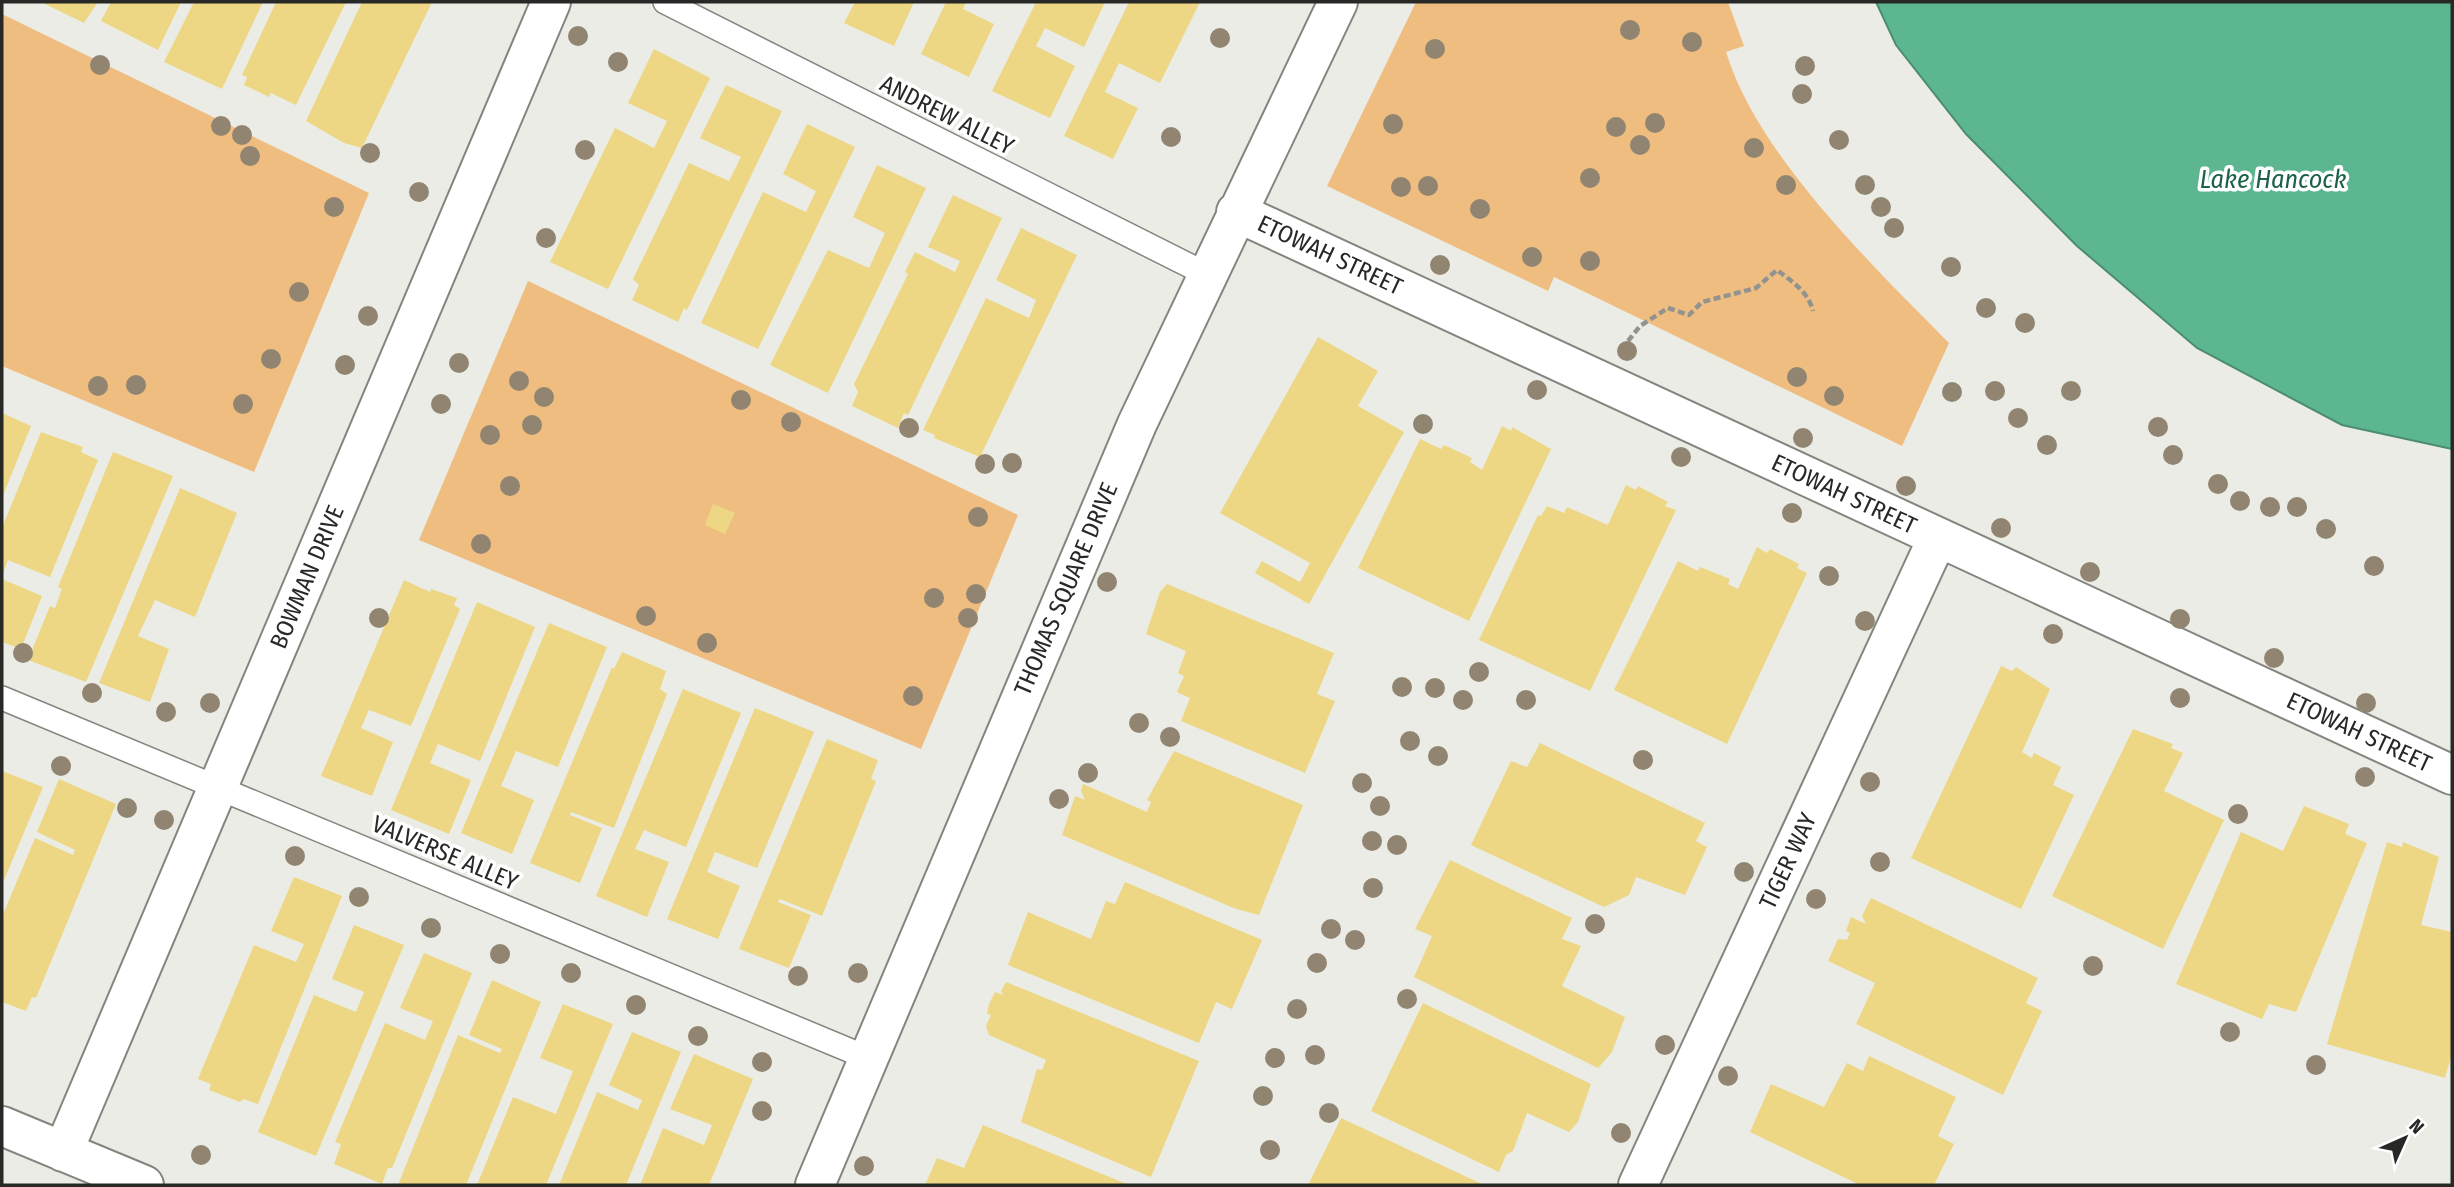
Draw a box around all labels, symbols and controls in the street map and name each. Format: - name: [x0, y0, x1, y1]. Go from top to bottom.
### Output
- street label: ANDREW ALLEY: [876, 69, 1018, 161]
- water label: Lake Hancock: [2200, 164, 2346, 195]
- street label: ETOWAH STREET: [1253, 209, 1407, 301]
- street label: ETOWAH STREET: [1767, 448, 1921, 540]
- street label: THOMAS SQUARE DRIVE: [1009, 479, 1123, 699]
- street label: BOWMAN DRIVE: [264, 501, 350, 653]
- street label: ETOWAH STREET: [2282, 686, 2436, 778]
- street label: TIGER WAY: [1754, 809, 1822, 913]
- street label: VALVERSE ALLEY: [368, 810, 522, 896]
- north arrow: [2370, 1103, 2440, 1173]
- text: N: [2405, 1114, 2429, 1138]

